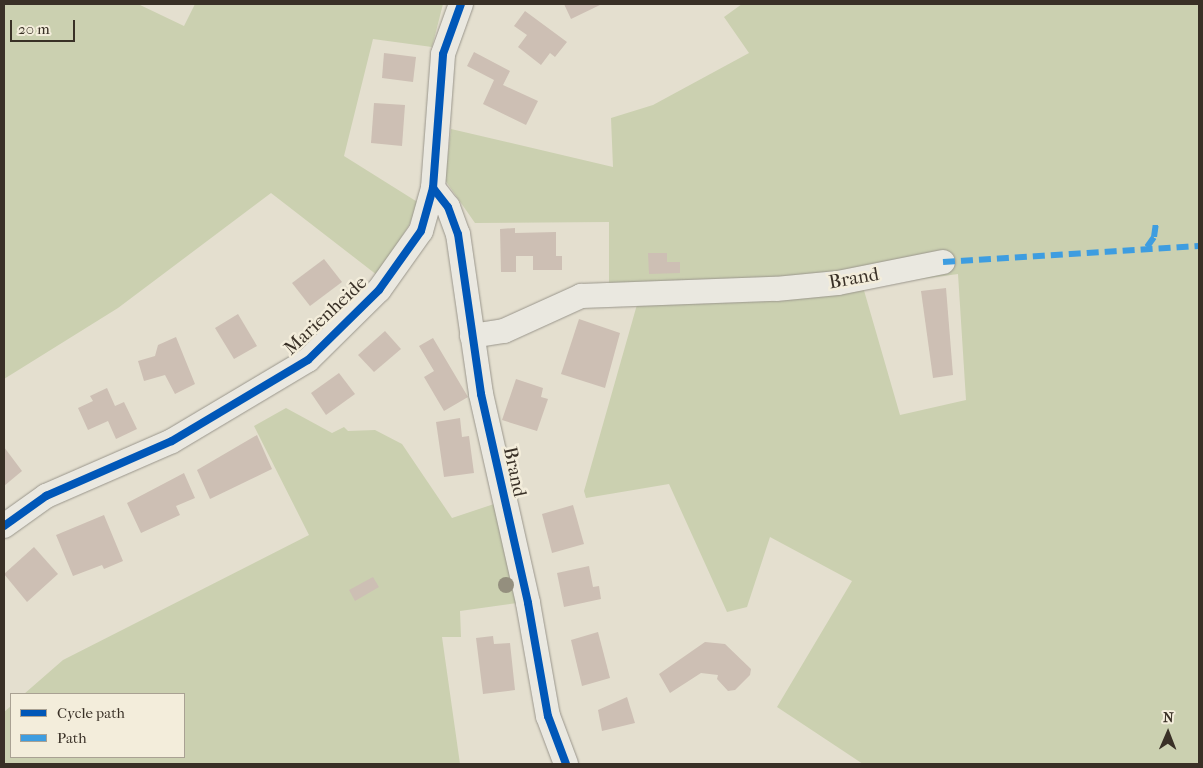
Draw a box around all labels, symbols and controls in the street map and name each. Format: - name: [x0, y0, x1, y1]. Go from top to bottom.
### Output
- scale bar: [12, 10, 78, 42]
- text: 20 m: [18, 20, 50, 38]
- street label: Brand: [827, 263, 881, 295]
- street label: Marienheide: [280, 272, 372, 360]
- street label: Brand: [498, 445, 530, 499]
- legend: [10, 693, 185, 758]
- text: Cycle path: [57, 704, 125, 722]
- north arrow: [1143, 708, 1193, 758]
- text: N: [1163, 709, 1174, 726]
- text: Path: [57, 729, 87, 747]

